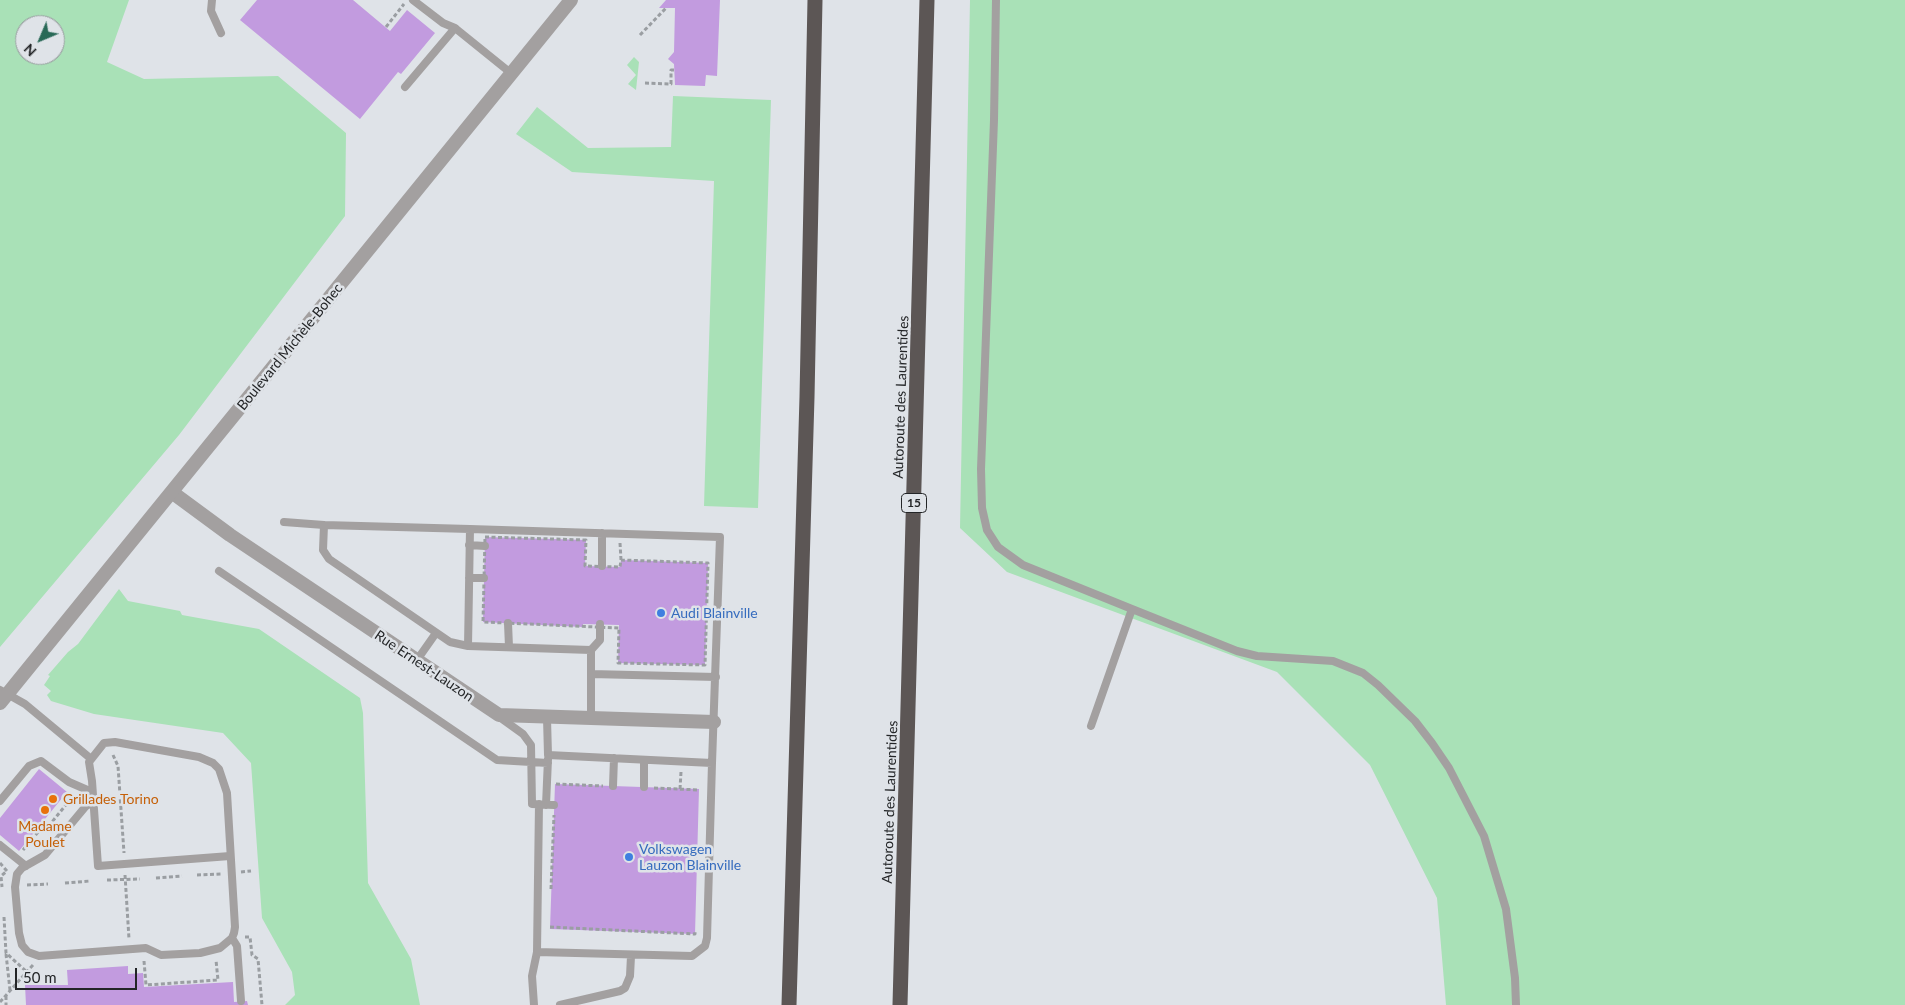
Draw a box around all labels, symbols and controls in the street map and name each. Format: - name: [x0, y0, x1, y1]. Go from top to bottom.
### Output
- north arrow: [15, 15, 65, 65]
- text: N: [20, 40, 40, 60]
- street label: Boulevard Michèle-Bohec: [234, 280, 346, 414]
- street label: Autoroute des Laurentides: [890, 315, 912, 479]
- road number: 15: [902, 493, 926, 512]
- place label: Audi Blainville: [671, 605, 758, 621]
- marker: Audi Blainville: [655, 607, 667, 619]
- street label: Rue Ernest-Lauzon: [371, 627, 477, 705]
- street label: Autoroute des Laurentides: [879, 720, 901, 884]
- place label: Grillades Torino: [63, 791, 159, 807]
- marker: Grillades Torino: [47, 793, 59, 805]
- marker: Madame Poulet: [39, 804, 51, 816]
- place label: Madame Poulet: [18, 818, 72, 850]
- place label: Volkswagen Lauzon Blainville: [639, 841, 741, 874]
- marker: Volkswagen Lauzon Blainville: [623, 851, 635, 863]
- scale bar: [18, 958, 140, 990]
- text: 50 m: [23, 968, 57, 986]

